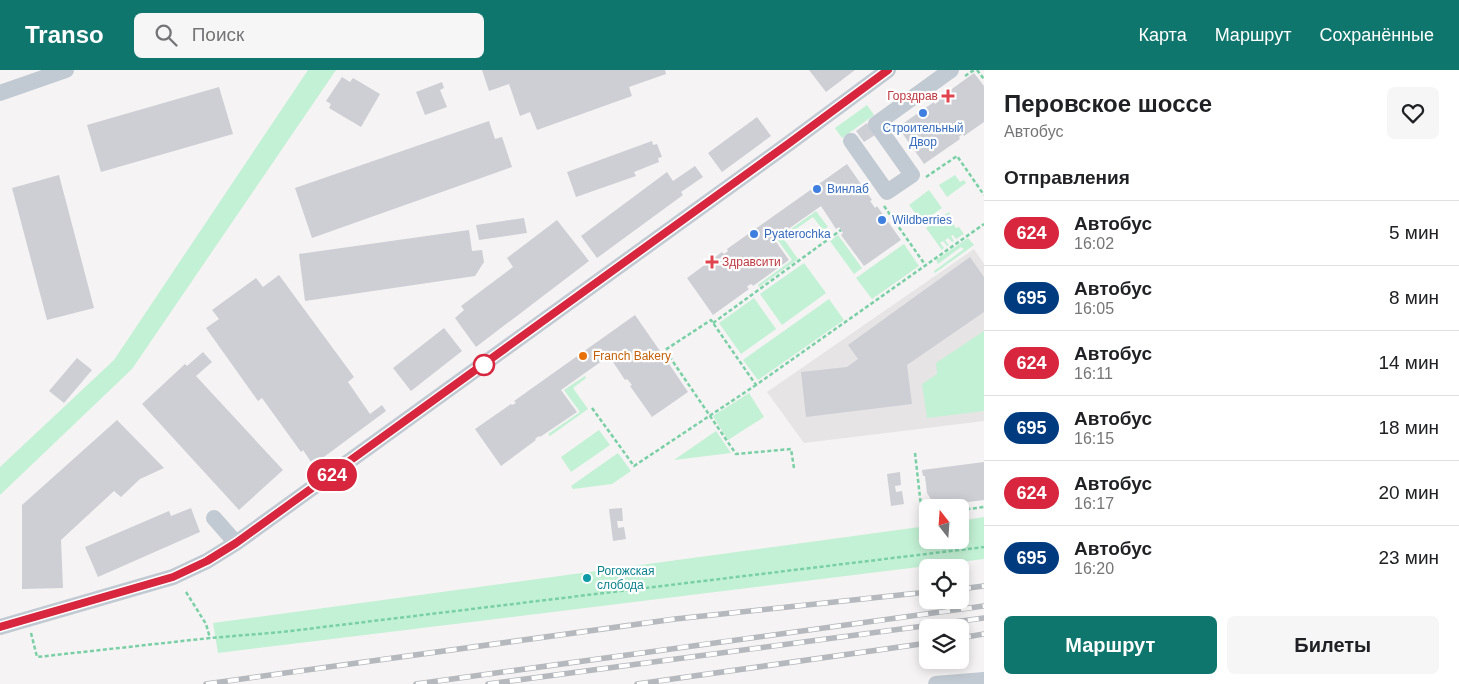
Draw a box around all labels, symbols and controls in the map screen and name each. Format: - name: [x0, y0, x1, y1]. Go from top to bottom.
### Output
- search box: [134, 13, 484, 58]
- text: Transo: [25, 21, 104, 48]
- icon: search: [152, 21, 180, 49]
- text: Поиск: [192, 24, 244, 45]
- text: Карта: [1139, 25, 1187, 45]
- text: Маршрут: [1215, 25, 1291, 45]
- text: Сохранённые: [1319, 25, 1434, 45]
- button: heart: [1387, 87, 1439, 139]
- place label: Горздрав: [887, 89, 938, 103]
- marker: Горздрав: [942, 90, 954, 102]
- text: Перовское шоссе: [1004, 90, 1212, 117]
- marker: Строительный Двор: [917, 107, 929, 119]
- place label: Строительный Двор: [882, 121, 964, 149]
- text: Автобус: [1004, 123, 1064, 140]
- text: Отправления: [1004, 167, 1130, 188]
- place label: Винлаб: [827, 182, 869, 196]
- marker: Винлаб: [811, 183, 823, 195]
- place label: Wildberries: [892, 213, 952, 227]
- text: Автобус: [1074, 213, 1152, 234]
- marker: Wildberries: [876, 214, 888, 226]
- text: 5 мин: [1389, 222, 1439, 243]
- text: 624: [1016, 223, 1047, 243]
- place label: Pyaterochka: [764, 227, 831, 241]
- marker: Pyaterochka: [748, 228, 760, 240]
- text: 16:02: [1074, 235, 1114, 252]
- place label: Здравсити: [722, 255, 781, 269]
- marker: Здравсити: [706, 256, 718, 268]
- text: Автобус: [1074, 278, 1152, 299]
- text: 8 мин: [1389, 287, 1439, 308]
- text: 695: [1016, 288, 1047, 308]
- text: 16:05: [1074, 300, 1114, 317]
- text: Автобус: [1074, 343, 1152, 364]
- place label: Franch Bakery: [593, 349, 671, 363]
- marker: Franch Bakery: [577, 350, 589, 362]
- text: 14 мин: [1378, 352, 1439, 373]
- text: 624: [1016, 353, 1047, 373]
- unlabelled marker: [473, 354, 495, 376]
- text: 16:11: [1074, 365, 1113, 382]
- text: Автобус: [1074, 408, 1152, 429]
- text: 18 мин: [1378, 417, 1439, 438]
- text: 695: [1016, 418, 1047, 438]
- text: 16:15: [1074, 430, 1114, 447]
- line badge: 624: [303, 459, 361, 491]
- text: 624: [317, 465, 347, 485]
- text: Автобус: [1074, 473, 1152, 494]
- text: 20 мин: [1378, 482, 1439, 503]
- text: 624: [1016, 483, 1047, 503]
- text: 16:17: [1074, 495, 1114, 512]
- north arrow: [919, 499, 969, 549]
- map controls: [919, 499, 969, 669]
- text: Автобус: [1074, 538, 1152, 559]
- text: 23 мин: [1378, 547, 1439, 568]
- text: 695: [1016, 548, 1047, 568]
- button: locate: [919, 559, 969, 609]
- text: 16:20: [1074, 560, 1114, 577]
- place label: Рогожская слобода: [597, 564, 655, 592]
- marker: Рогожская слобода: [581, 572, 593, 584]
- button: Маршрут: [1004, 616, 1217, 674]
- button: Билеты: [1227, 616, 1439, 674]
- button: layers: [919, 619, 969, 669]

